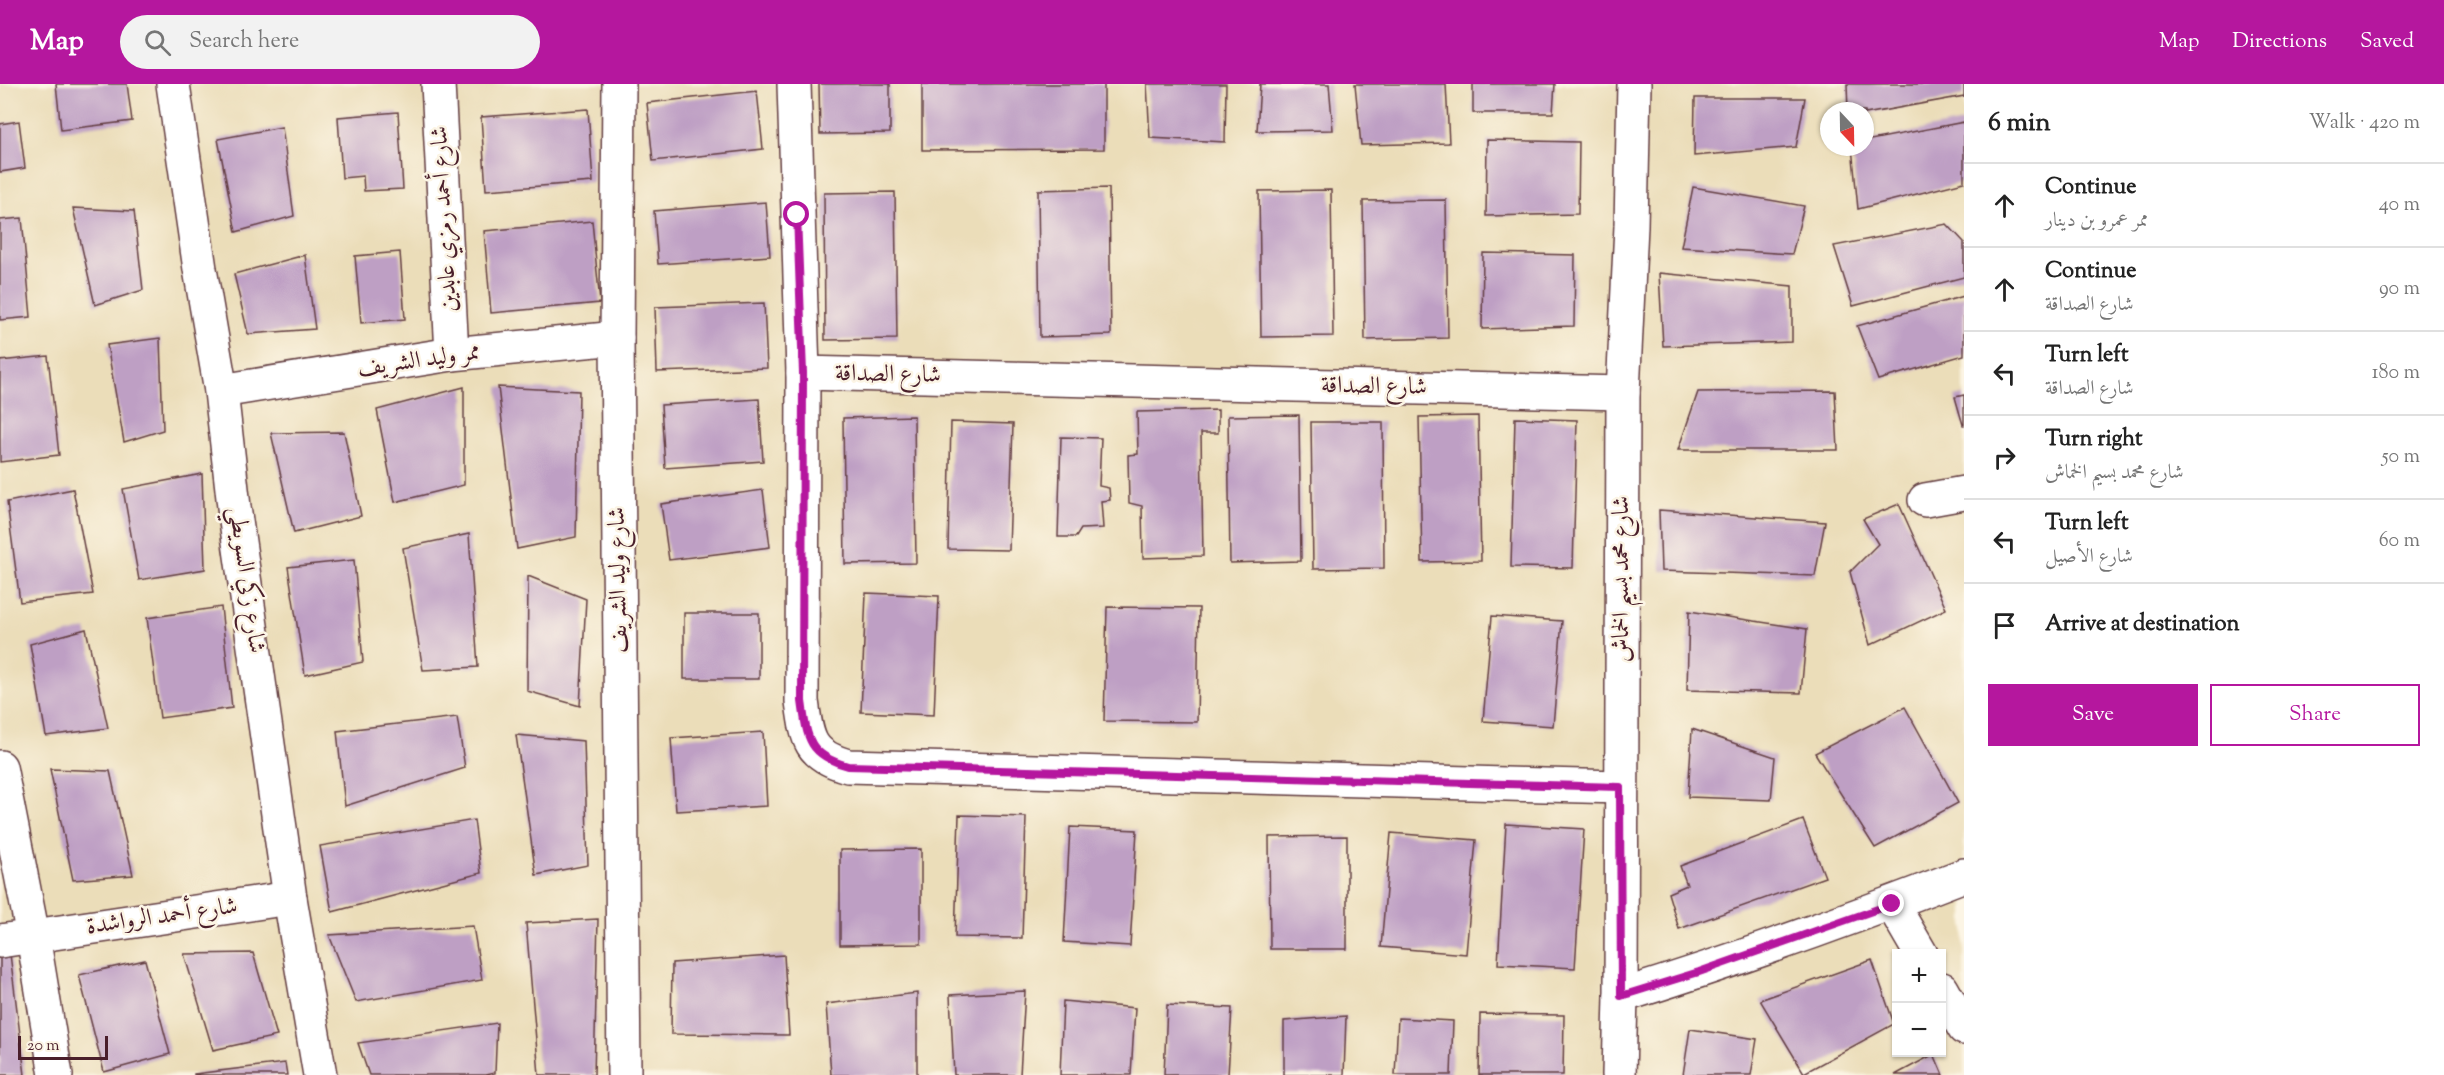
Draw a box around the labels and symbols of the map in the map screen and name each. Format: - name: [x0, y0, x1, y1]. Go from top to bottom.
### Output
- north arrow: [1820, 102, 1874, 156]
- street label: شارع أحمد رمزي عابدين: [421, 125, 468, 313]
- route start: [783, 201, 809, 227]
- street label: ممر وليد الشريف: [355, 336, 483, 386]
- street label: شارع الصداقة: [835, 357, 941, 394]
- street label: شارع الصداقة: [1321, 369, 1427, 406]
- street label: شارع محمد بسيم الخماش: [1605, 496, 1644, 662]
- street label: شارع زكي السويطي: [215, 505, 273, 656]
- street label: شارع وليد الشريف: [601, 507, 638, 653]
- street label: شارع أحمد الرواشدة: [84, 888, 240, 945]
- route end: [1878, 890, 1904, 916]
- scale bar: [18, 1033, 108, 1060]

